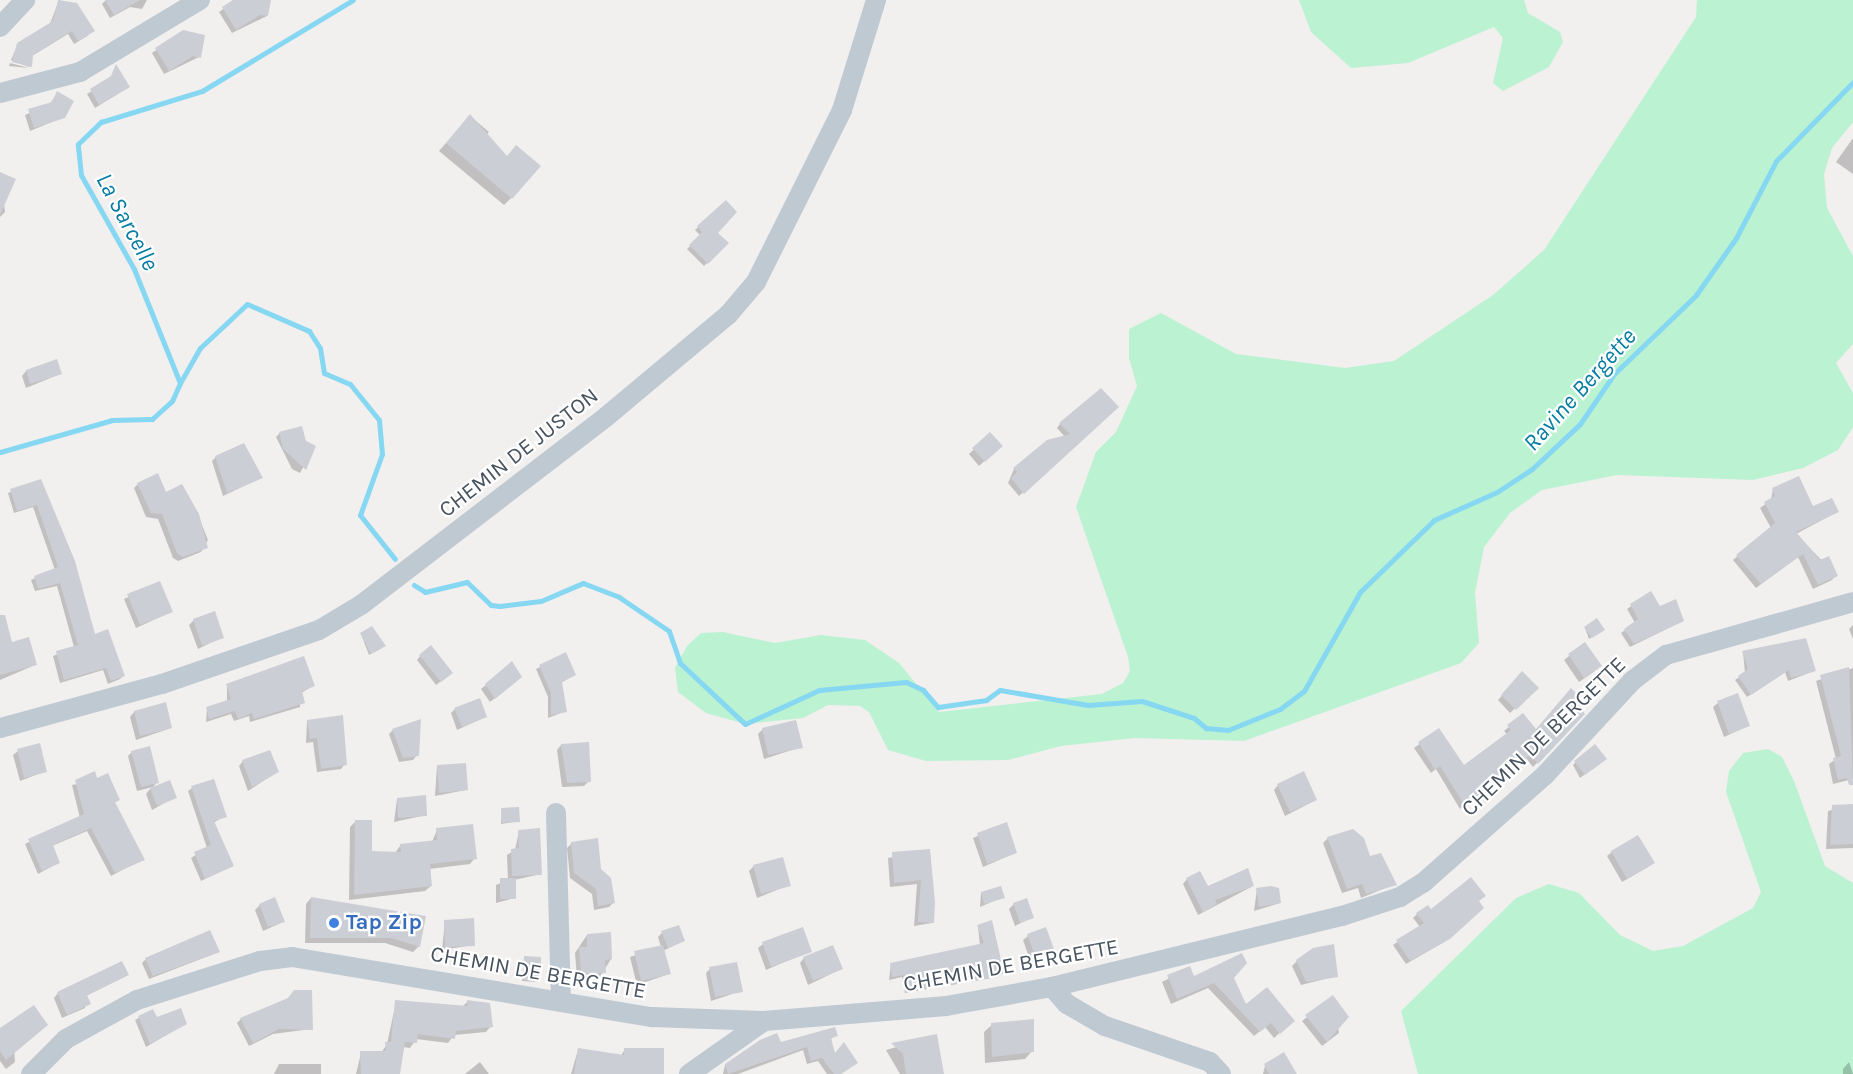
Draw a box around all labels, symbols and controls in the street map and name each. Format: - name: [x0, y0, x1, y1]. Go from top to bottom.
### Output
- water label: La Sarcelle: [89, 168, 165, 276]
- water label: Ravine Bergette: [1517, 323, 1643, 457]
- street label: CHEMIN DE JUSTON: [434, 383, 604, 523]
- street label: CHEMIN DE BERGETTE: [1456, 652, 1632, 822]
- place label: Tap Zip: [346, 910, 422, 936]
- marker: Tap Zip: [327, 916, 341, 930]
- street label: CHEMIN DE BERGETTE: [901, 934, 1121, 998]
- street label: CHEMIN DE BERGETTE: [428, 941, 648, 1005]

